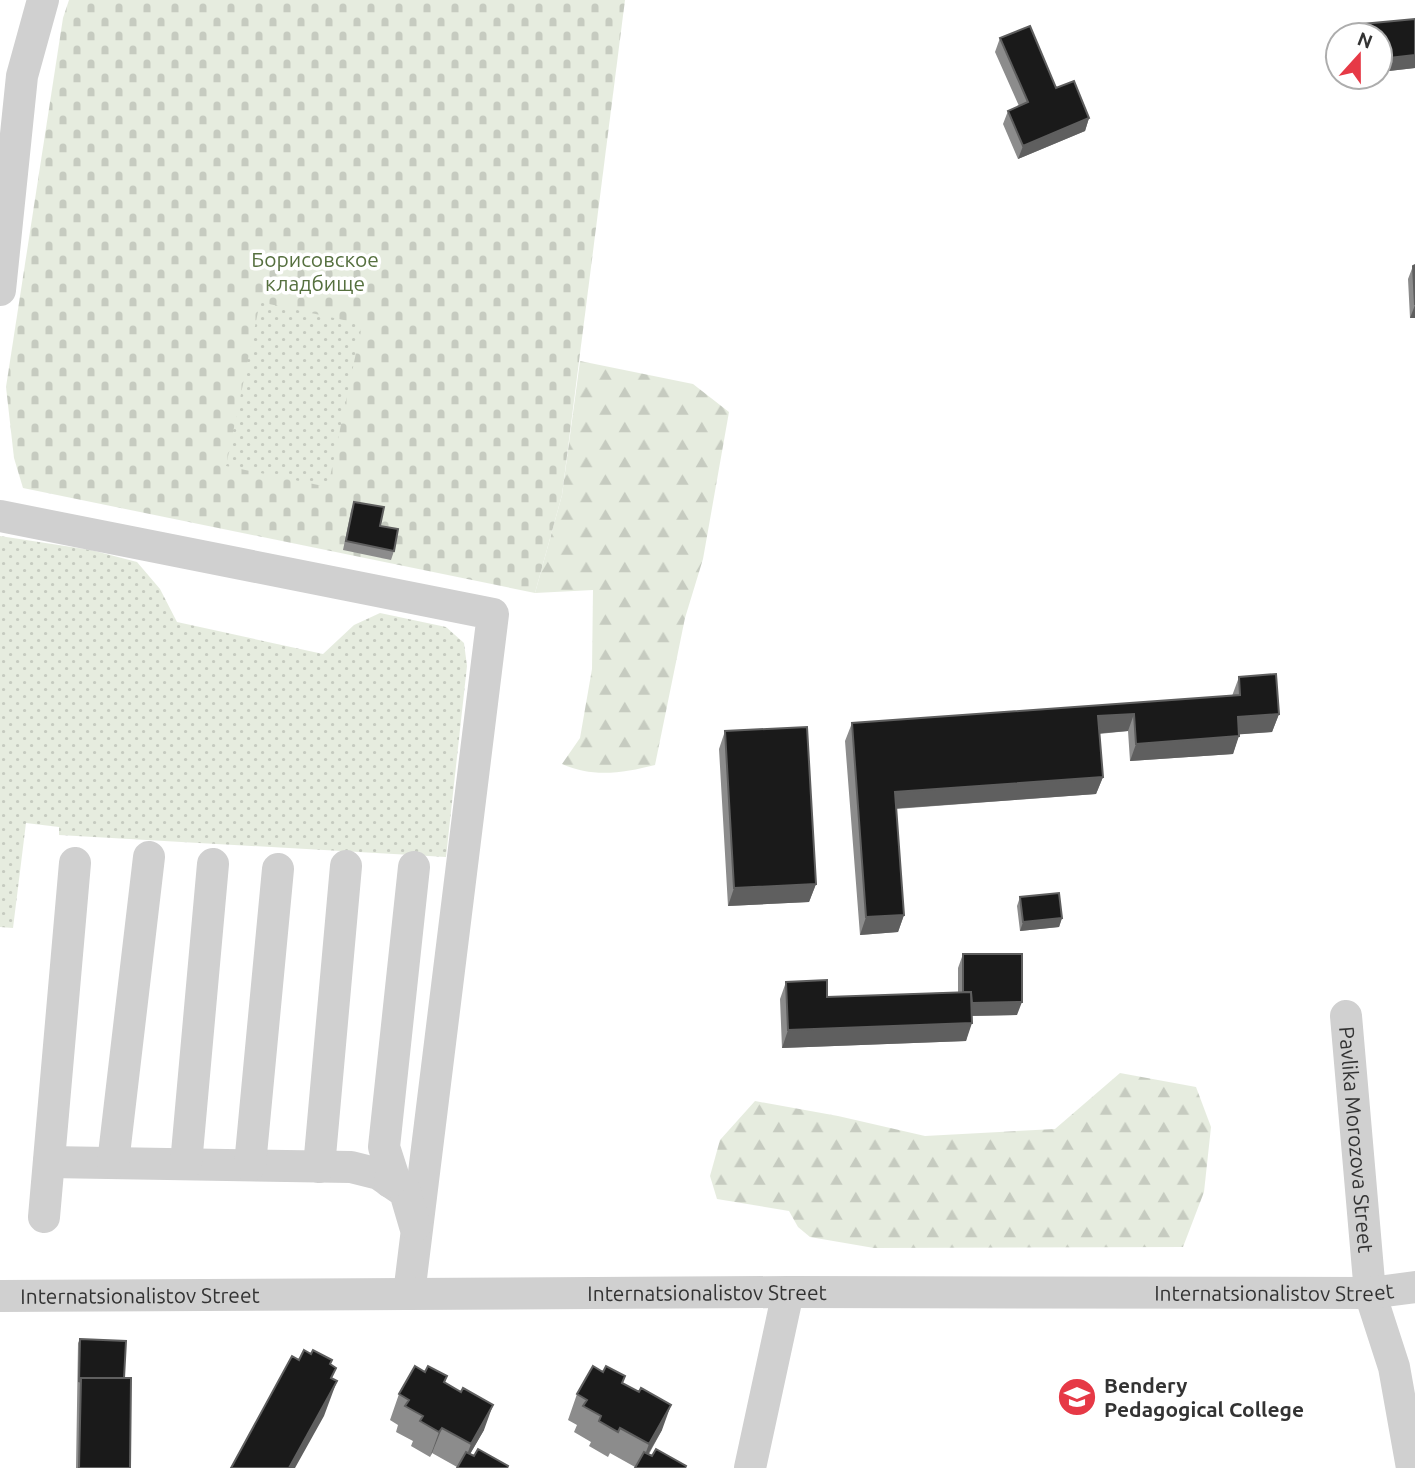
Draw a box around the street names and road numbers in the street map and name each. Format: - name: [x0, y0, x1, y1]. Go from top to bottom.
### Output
- street label: Pavlika Morozova Street: [1335, 1025, 1378, 1254]
- street label: Internatsionalistov Street: [1154, 1278, 1395, 1305]
- street label: Internatsionalistov Street: [587, 1280, 827, 1305]
- street label: Internatsionalistov Street: [20, 1283, 260, 1308]

